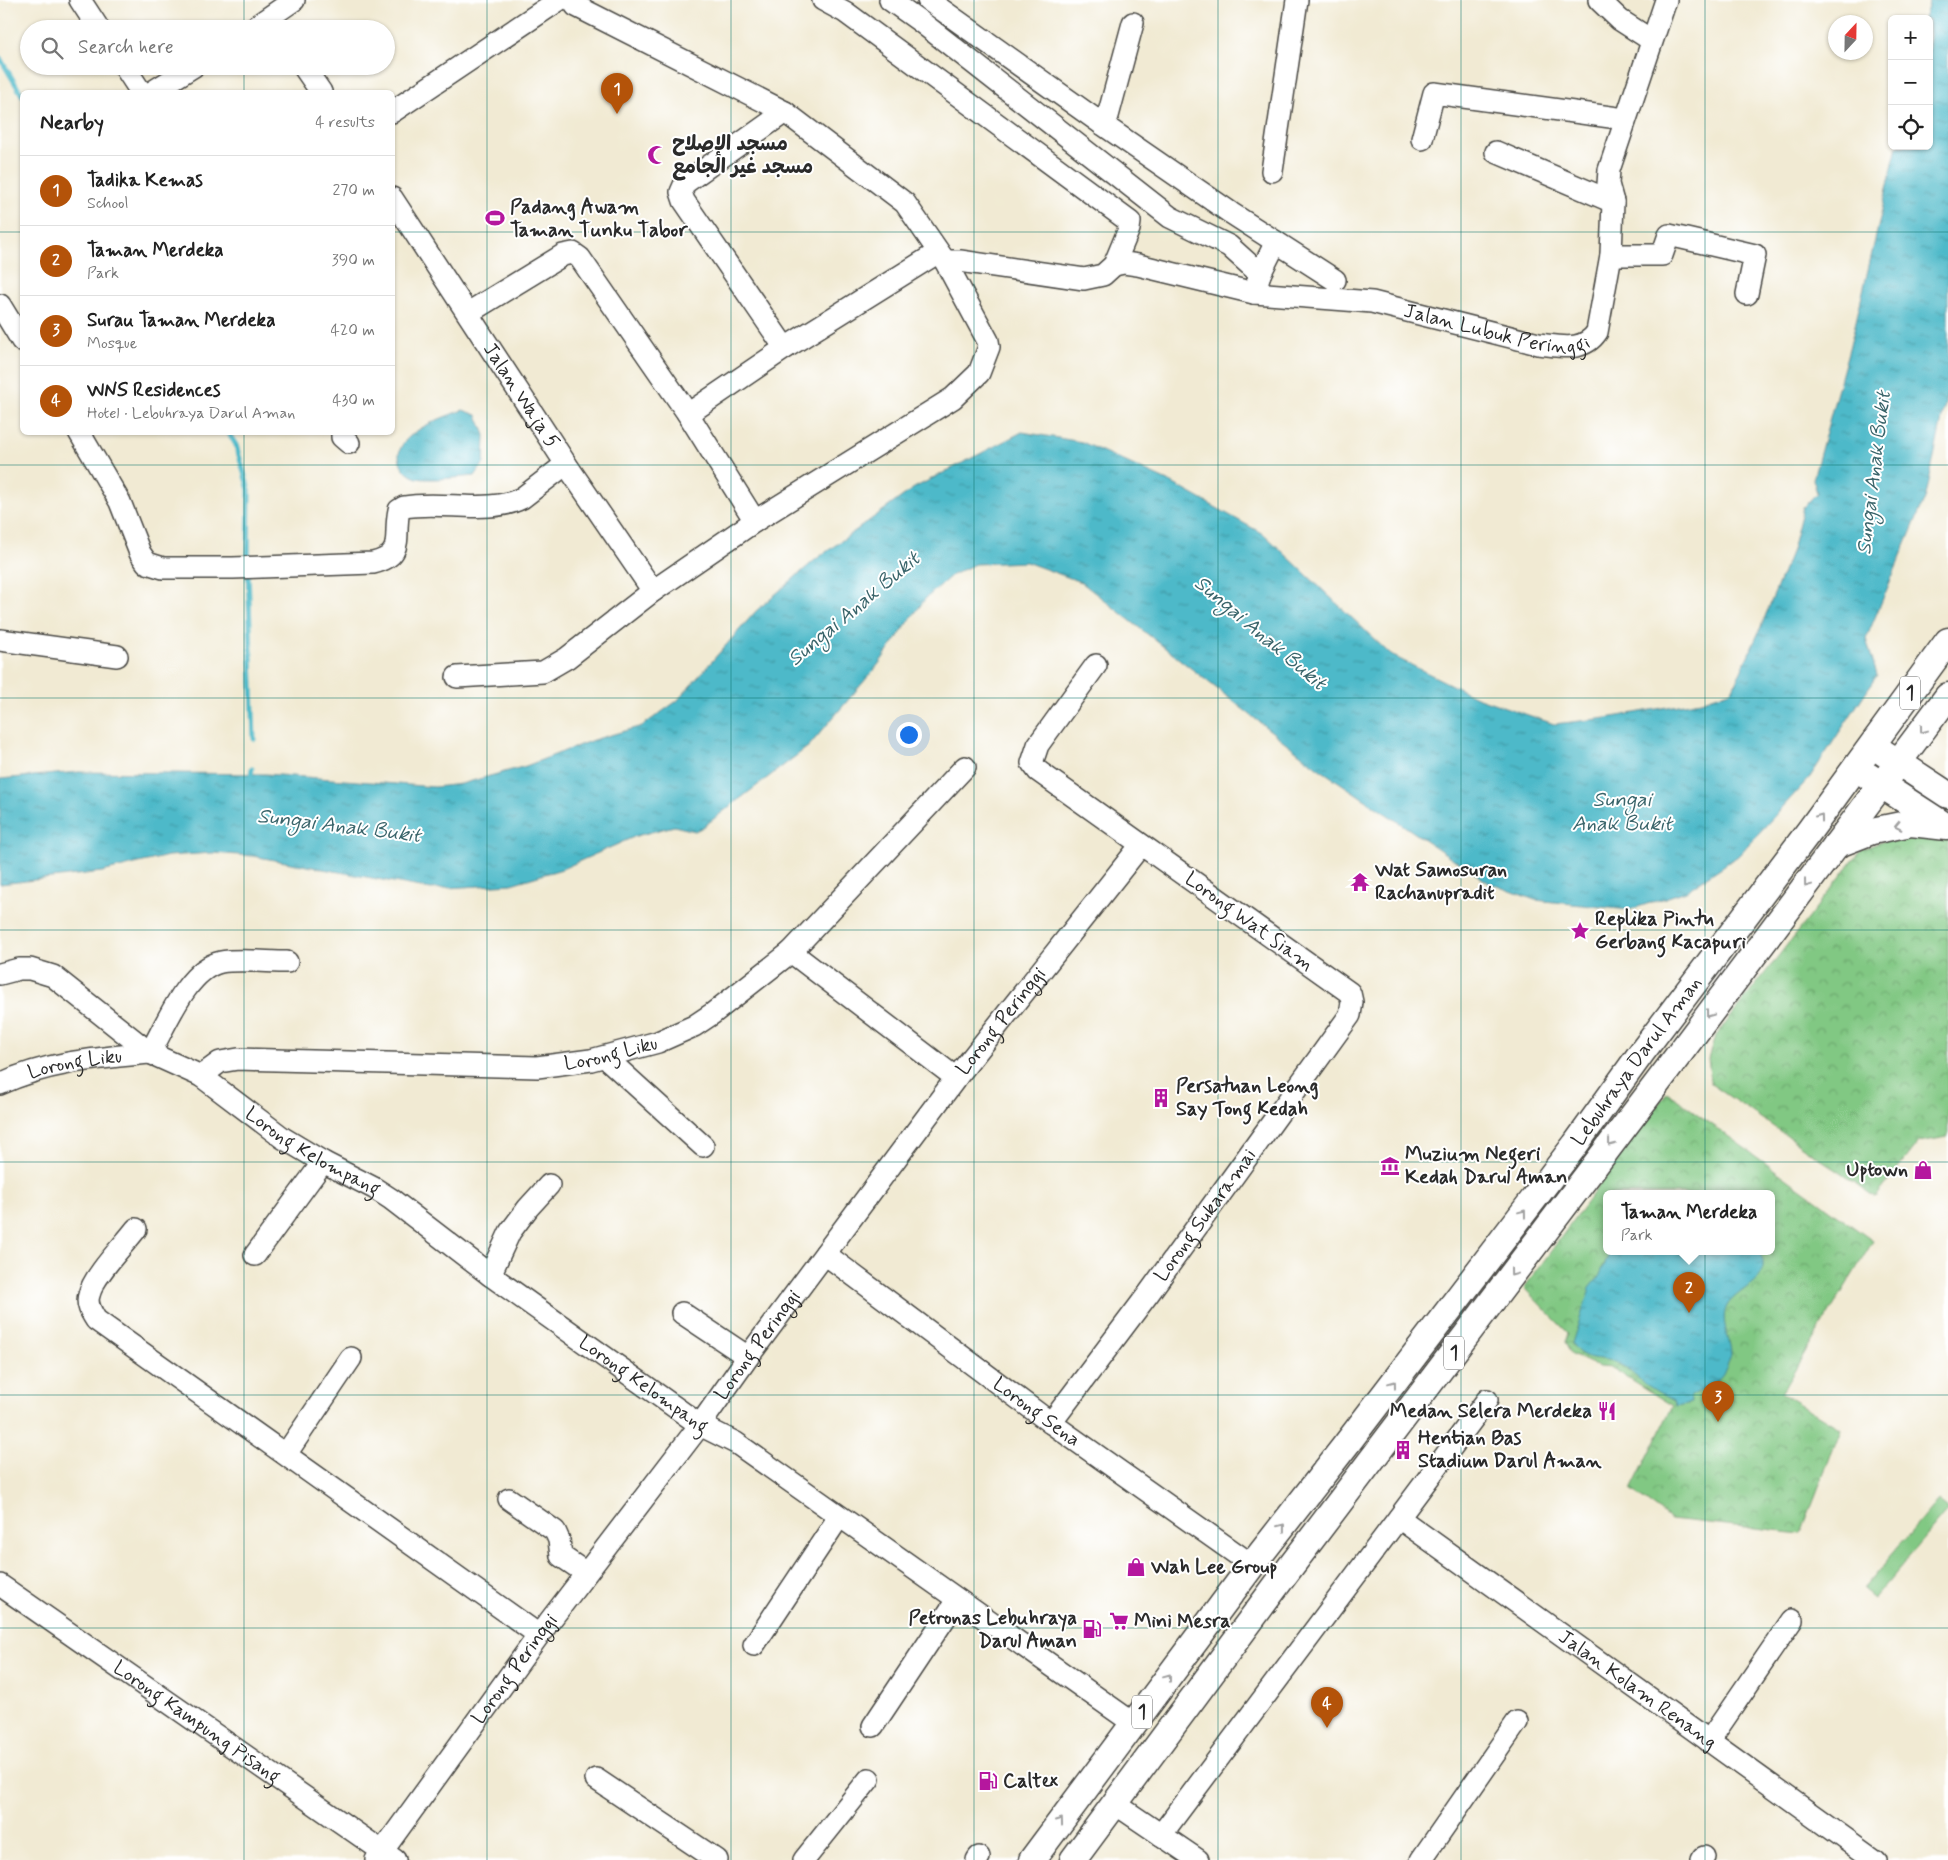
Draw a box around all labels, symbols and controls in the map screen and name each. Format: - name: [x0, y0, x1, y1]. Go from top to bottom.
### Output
- north arrow: [1828, 15, 1873, 60]
- map controls: [1888, 15, 1933, 150]
- button: +: [1888, 15, 1933, 60]
- search box: [20, 20, 395, 75]
- icon: search: [38, 34, 66, 62]
- text: Search here: [78, 35, 174, 60]
- button: −: [1888, 60, 1933, 105]
- pin: 1: [601, 73, 633, 114]
- button: locate: [1888, 105, 1933, 150]
- text: Nearby: [40, 109, 104, 137]
- text: 4 results: [315, 112, 375, 133]
- place label: مسجد الإصلاح مسجد غير الجامع: [672, 131, 813, 181]
- mosque icon: مسجد الإصلاح مسجد غير الجامع: [646, 144, 668, 166]
- text: Tadika Kemas: [87, 168, 203, 193]
- text: 1: [52, 180, 60, 201]
- text: 270 m: [332, 180, 375, 201]
- text: School: [87, 193, 128, 214]
- place label: Padang Awam Taman Tunku Tabor: [510, 194, 688, 244]
- sports icon: Padang Awam Taman Tunku Tabor: [484, 207, 506, 229]
- text: Taman Merdeka: [87, 238, 224, 263]
- text: 2: [52, 250, 60, 271]
- text: 390 m: [332, 250, 375, 271]
- text: Park: [87, 263, 119, 284]
- street label: Jalan Lubuk Peringgi: [1401, 297, 1595, 361]
- text: Surau Taman Merdeka: [87, 308, 275, 333]
- text: 3: [52, 320, 60, 341]
- text: 420 m: [331, 320, 375, 341]
- text: Mosque: [87, 333, 137, 354]
- street label: Jalan Waja 5: [477, 337, 566, 454]
- text: WNS Residences: [87, 378, 220, 403]
- water label: Sungai Anak Bukit: [1850, 388, 1900, 557]
- text: 4: [51, 390, 61, 411]
- text: 430 m: [332, 390, 375, 411]
- text: Hotel · Lebuhraya Darul Aman: [87, 403, 295, 424]
- water label: Sungai Anak Bukit: [782, 544, 929, 674]
- water label: Sungai Anak Bukit: [1187, 569, 1334, 699]
- road number: 1: [1900, 676, 1920, 710]
- your location: [896, 722, 922, 748]
- one-way arrow: [1920, 724, 1929, 734]
- water label: Sungai Anak Bukit: [1572, 786, 1674, 838]
- water label: Sungai Anak Bukit: [255, 802, 424, 852]
- one-way arrow: [1814, 814, 1822, 823]
- one-way arrow: [1894, 820, 1903, 831]
- place label: Wat Samosuran Rachanupradit: [1374, 857, 1507, 907]
- street label: Lorong Wat Siam: [1178, 866, 1319, 980]
- temple icon: Wat Samosuran Rachanupradit: [1349, 871, 1371, 893]
- one-way arrow: [1804, 878, 1813, 888]
- place label: Replika Pintu Gerbang Kacapuri: [1595, 906, 1747, 958]
- place icon: Replika Pintu Gerbang Kacapuri: [1569, 920, 1591, 942]
- street label: Lorong Peringgi: [950, 962, 1052, 1081]
- street label: Lebuhraya Darul Aman: [1565, 971, 1708, 1151]
- one-way arrow: [1707, 1008, 1715, 1017]
- street label: Lorong Liku: [562, 1029, 660, 1077]
- street label: Lorong Liku: [24, 1042, 123, 1086]
- place label: Persatuan Leong Say Tong Kedah: [1176, 1073, 1319, 1125]
- building icon: Persatuan Leong Say Tong Kedah: [1150, 1087, 1172, 1109]
- street label: Lorong Kelompang: [240, 1101, 386, 1204]
- one-way arrow: [1608, 1138, 1617, 1147]
- place label: Muzium Negeri Kedah Darul Aman: [1405, 1141, 1567, 1191]
- street label: Lorong Sukaramai: [1148, 1143, 1263, 1287]
- museum icon: Muzium Negeri Kedah Darul Aman: [1379, 1155, 1401, 1177]
- place label: Uptown: [1846, 1157, 1908, 1184]
- shop icon: Uptown: [1912, 1159, 1934, 1181]
- popup: [1603, 1190, 1775, 1255]
- text: Taman Merdeka: [1621, 1200, 1757, 1225]
- one-way arrow: [1517, 1209, 1526, 1219]
- text: Park: [1621, 1225, 1653, 1246]
- one-way arrow: [1511, 1267, 1519, 1276]
- pin: 2: [1673, 1272, 1705, 1313]
- street label: Lorong Peringgi: [708, 1284, 807, 1406]
- street label: Lorong Kelompang: [573, 1329, 713, 1442]
- road number: 1: [1444, 1336, 1464, 1370]
- street label: Lorong Sena: [987, 1371, 1086, 1453]
- one-way arrow: [1387, 1380, 1396, 1390]
- pin: 3: [1702, 1381, 1734, 1422]
- place label: Medan Selera Merdeka: [1390, 1398, 1592, 1425]
- restaurant icon: Medan Selera Merdeka: [1596, 1400, 1618, 1422]
- place label: Hentian Bas Stadium Darul Aman: [1418, 1425, 1602, 1475]
- building icon: Hentian Bas Stadium Darul Aman: [1392, 1439, 1414, 1461]
- one-way arrow: [1277, 1523, 1286, 1532]
- place label: Wah Lee Group: [1150, 1554, 1277, 1581]
- shop icon: Wah Lee Group: [1125, 1556, 1147, 1578]
- place label: Petronas Lebuhraya Darul Aman: [909, 1605, 1077, 1655]
- street label: Lorong Peringgi: [465, 1608, 564, 1730]
- place label: Mini Mesra: [1134, 1608, 1230, 1635]
- supermarket icon: Mini Mesra: [1108, 1610, 1130, 1632]
- fuel station icon: Petronas Lebuhraya Darul Aman: [1081, 1618, 1103, 1640]
- street label: Jalan Kolam Renang: [1553, 1623, 1723, 1756]
- street label: Lorong Kampung Pisang: [108, 1654, 286, 1792]
- one-way arrow: [1163, 1674, 1171, 1683]
- pin: 4: [1311, 1687, 1343, 1728]
- road number: 1: [1132, 1695, 1152, 1728]
- place label: Caltex: [1003, 1768, 1059, 1795]
- fuel station icon: Caltex: [977, 1770, 999, 1792]
- one-way arrow: [1054, 1817, 1063, 1827]

